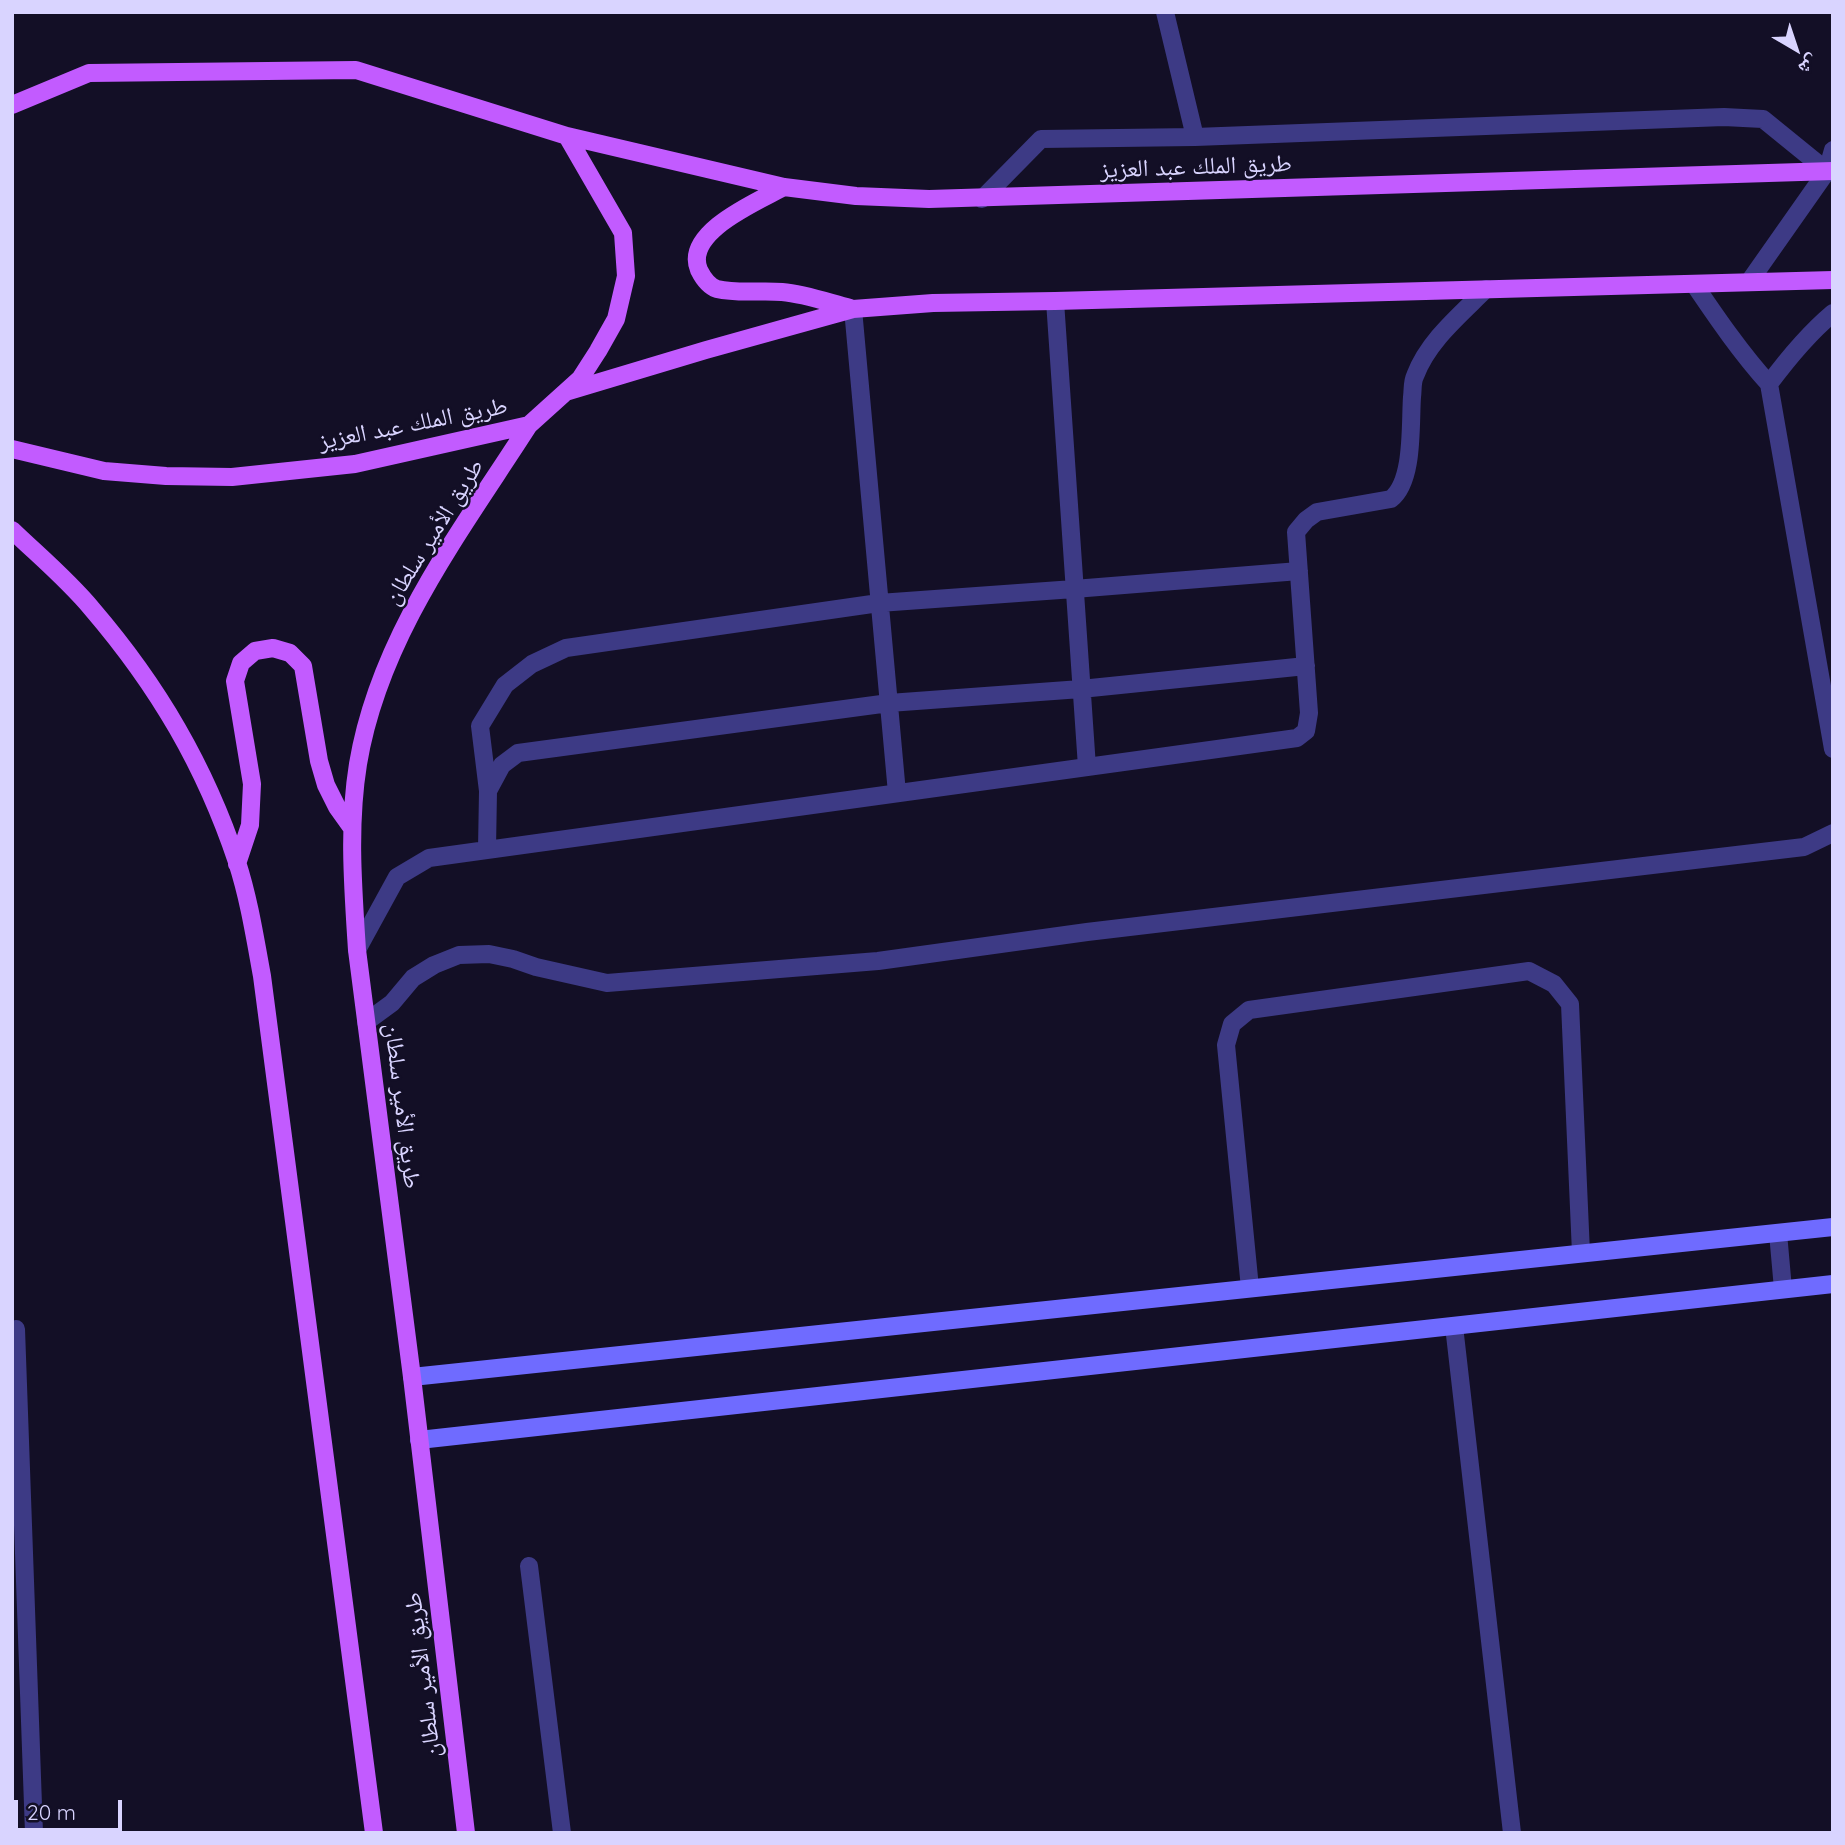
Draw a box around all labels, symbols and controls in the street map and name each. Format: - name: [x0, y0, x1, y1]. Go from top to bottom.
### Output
- north arrow: [1761, 14, 1831, 84]
- text: ش: [1794, 50, 1825, 81]
- street label: طريق الملك عبد العزيز: [1100, 149, 1292, 185]
- street label: طريق الملك عبد العزيز: [316, 392, 510, 456]
- street label: طريق الأمير سلطان: [378, 454, 490, 610]
- street label: طريق الأمير سلطان: [378, 1022, 426, 1190]
- street label: طريق الأمير سلطان: [399, 1591, 447, 1759]
- scale bar: [18, 1786, 126, 1830]
- text: 20 m: [27, 1799, 76, 1825]

